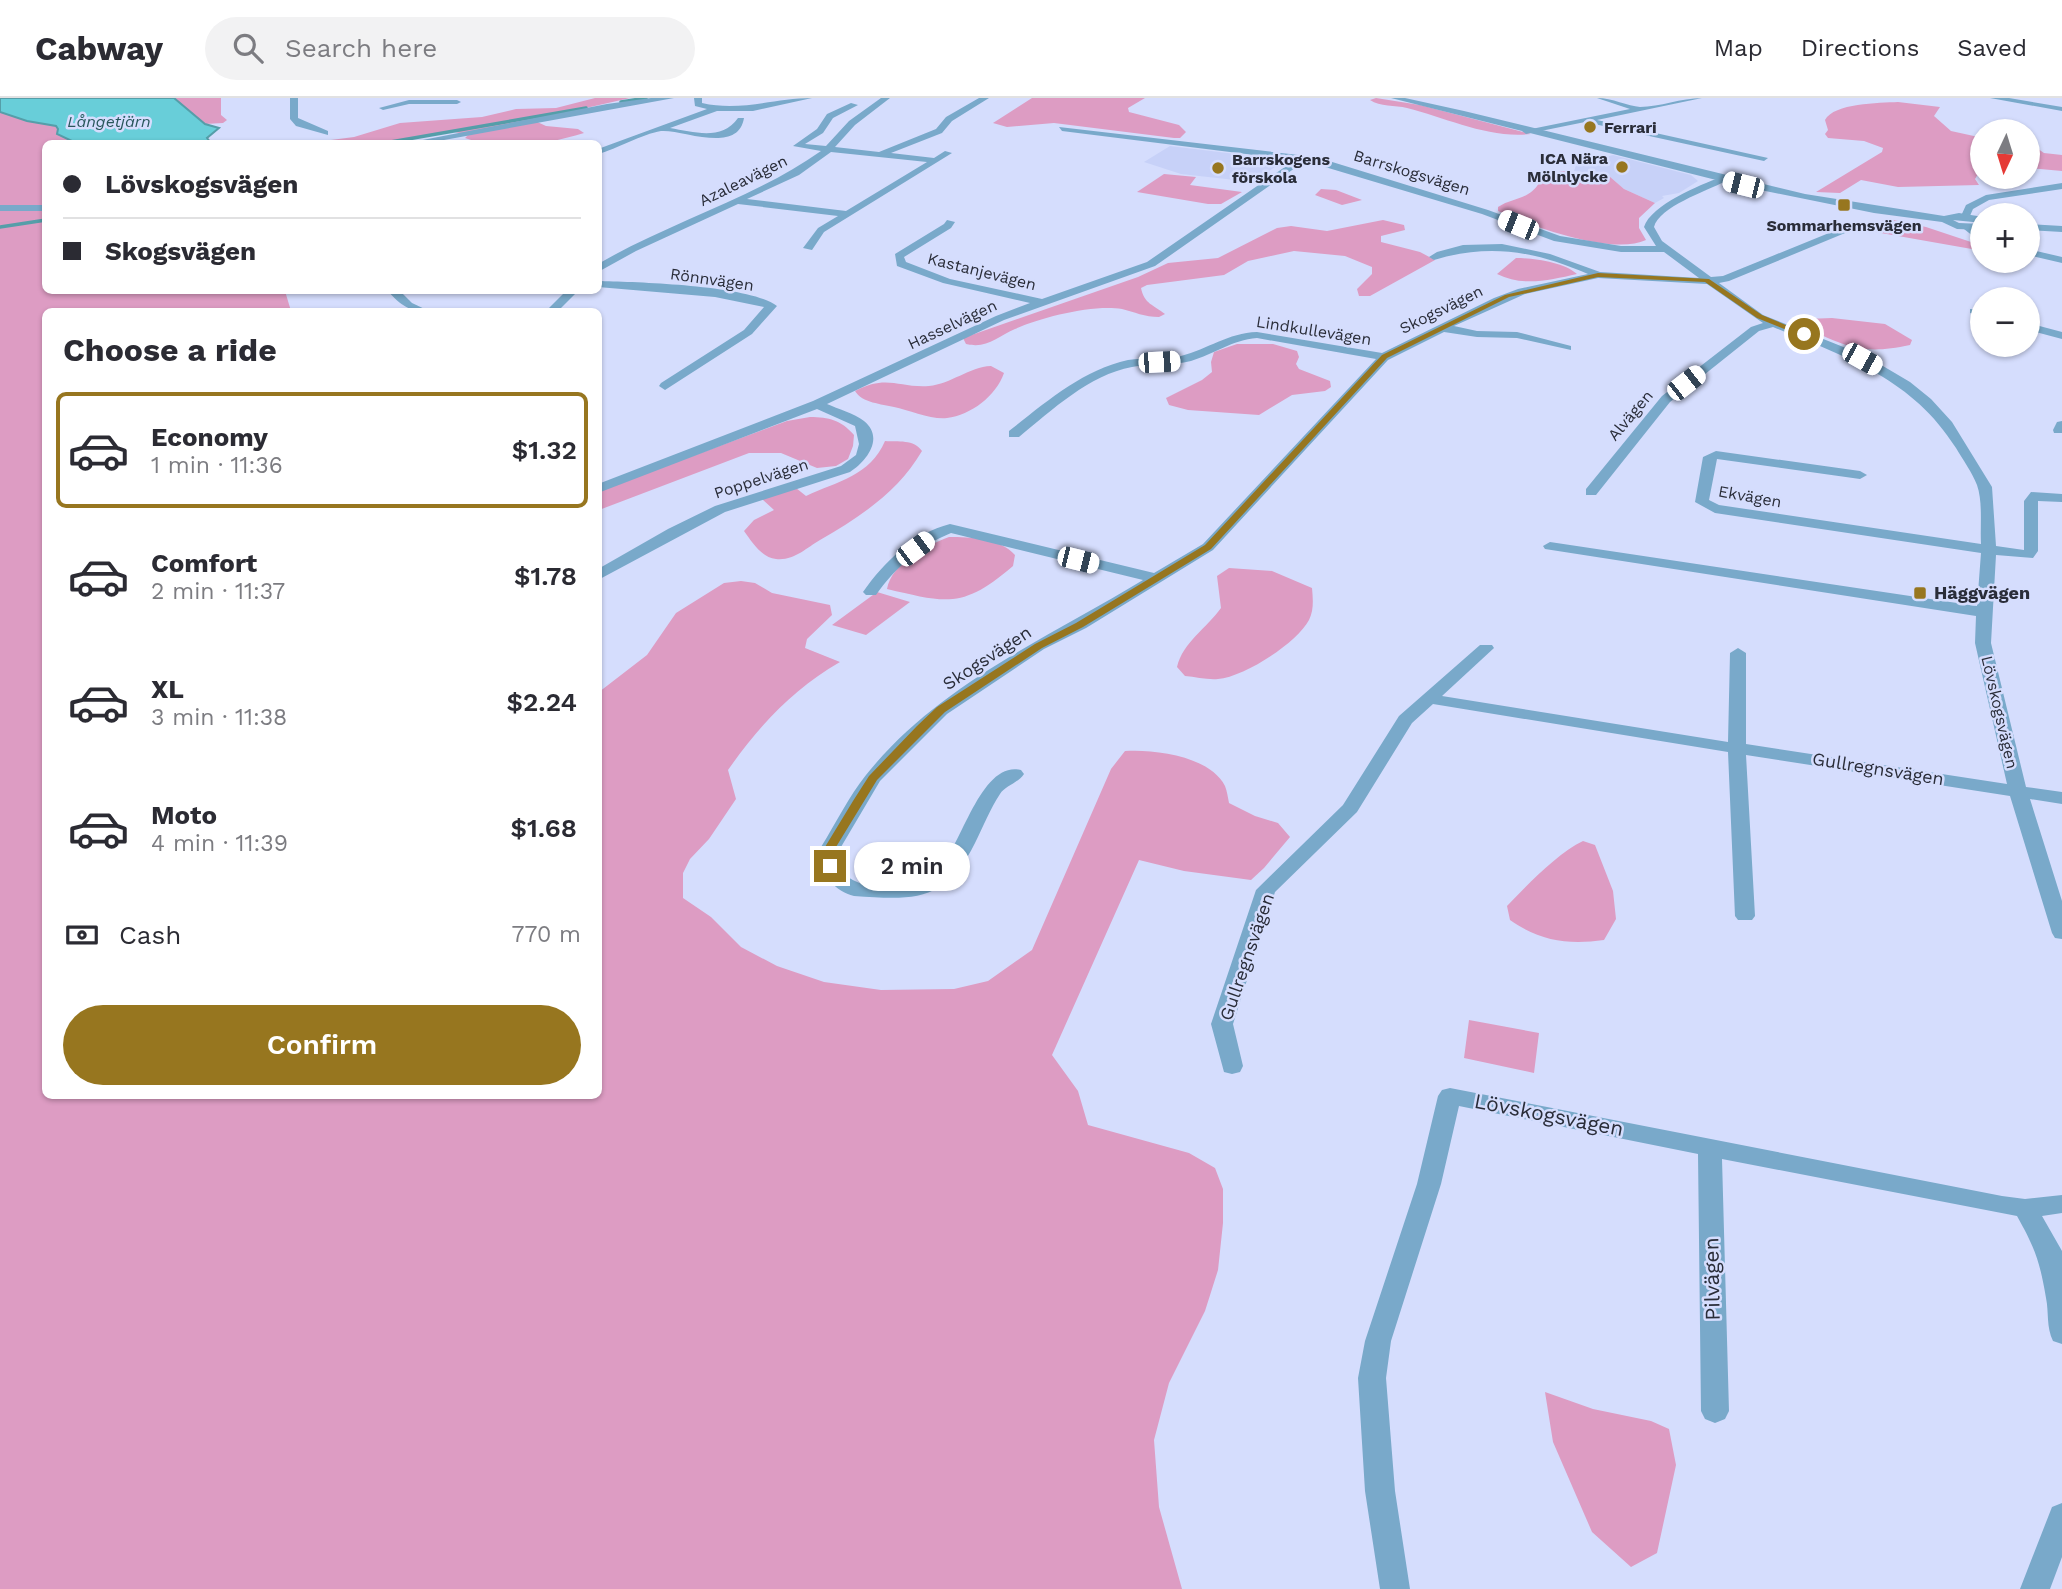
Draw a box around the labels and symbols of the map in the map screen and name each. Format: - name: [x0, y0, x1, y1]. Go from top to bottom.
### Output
- water label: Långetjärn: [67, 112, 151, 131]
- place label: Ferrari: [1604, 118, 1657, 137]
- marker: Ferrari: [1582, 119, 1598, 135]
- north arrow: [1970, 119, 2040, 189]
- street label: Barrskogsvägen: [1351, 146, 1472, 199]
- place label: ICA Nära Mölnlycke: [1527, 149, 1609, 186]
- place label: Barrskogens förskola: [1232, 150, 1331, 187]
- street label: Azaleavägen: [696, 151, 790, 210]
- marker: ICA Nära Mölnlycke: [1614, 159, 1630, 175]
- marker: Barrskogens förskola: [1210, 160, 1226, 176]
- car: [1721, 170, 1766, 200]
- marker: Sommarhemsvägen: [1836, 197, 1852, 213]
- car: [1495, 207, 1542, 243]
- place label: Sommarhemsvägen: [1766, 216, 1922, 235]
- street label: Kastanjevägen: [925, 249, 1038, 294]
- street label: Rönnvägen: [669, 264, 755, 295]
- street label: Skogsvägen: [1397, 281, 1486, 338]
- street label: Hasselvägen: [905, 296, 1000, 353]
- street label: Lindkullevägen: [1255, 312, 1373, 349]
- route start: [1788, 318, 1820, 350]
- car: [1839, 340, 1886, 378]
- car: [1138, 350, 1181, 374]
- car: [1663, 362, 1710, 404]
- street label: Alvägen: [1604, 386, 1657, 444]
- street label: Poppelvägen: [712, 454, 811, 503]
- street label: Ekvägen: [1717, 482, 1783, 511]
- car: [892, 528, 939, 570]
- car: [1056, 545, 1101, 575]
- place label: Häggvägen: [1934, 582, 2030, 603]
- marker: Häggvägen: [1912, 585, 1928, 601]
- street label: Skogsvägen: [938, 621, 1035, 694]
- street label: Lövskogsvägen: [1977, 654, 2022, 770]
- street label: Gullregnsvägen: [1811, 748, 1945, 789]
- callout: 2 min: [854, 842, 970, 890]
- route end: [814, 850, 846, 882]
- street label: Gullregnsvägen: [1215, 891, 1278, 1023]
- street label: Lövskogsvägen: [1472, 1088, 1626, 1141]
- street label: Pilvägen: [1698, 1237, 1725, 1321]

